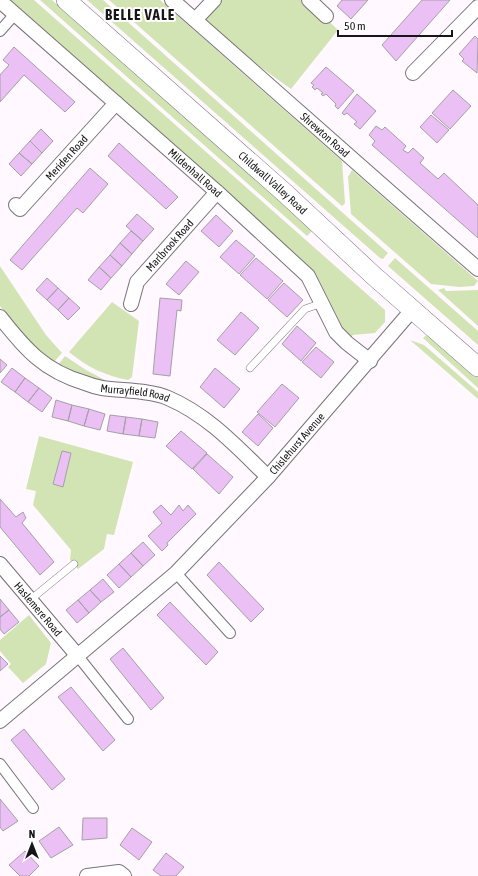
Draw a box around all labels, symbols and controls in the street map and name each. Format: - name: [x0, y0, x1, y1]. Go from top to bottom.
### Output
- district label: BELLE VALE: [105, 6, 175, 23]
- scale bar: [338, 12, 452, 38]
- text: 50 m: [344, 19, 366, 33]
- street label: Shrewton Road: [298, 110, 352, 159]
- street label: Meriden Road: [43, 133, 90, 182]
- street label: Mildenhall Road: [166, 146, 224, 199]
- street label: Childwall Valley Road: [236, 149, 310, 216]
- street label: Marlbrook Road: [144, 217, 196, 273]
- street label: Murrayfield Road: [100, 382, 172, 404]
- street label: Chislehurst Avenue: [267, 410, 327, 477]
- street label: Haslemere Road: [12, 580, 64, 638]
- north arrow: [12, 824, 52, 864]
- text: N: [29, 828, 35, 840]

